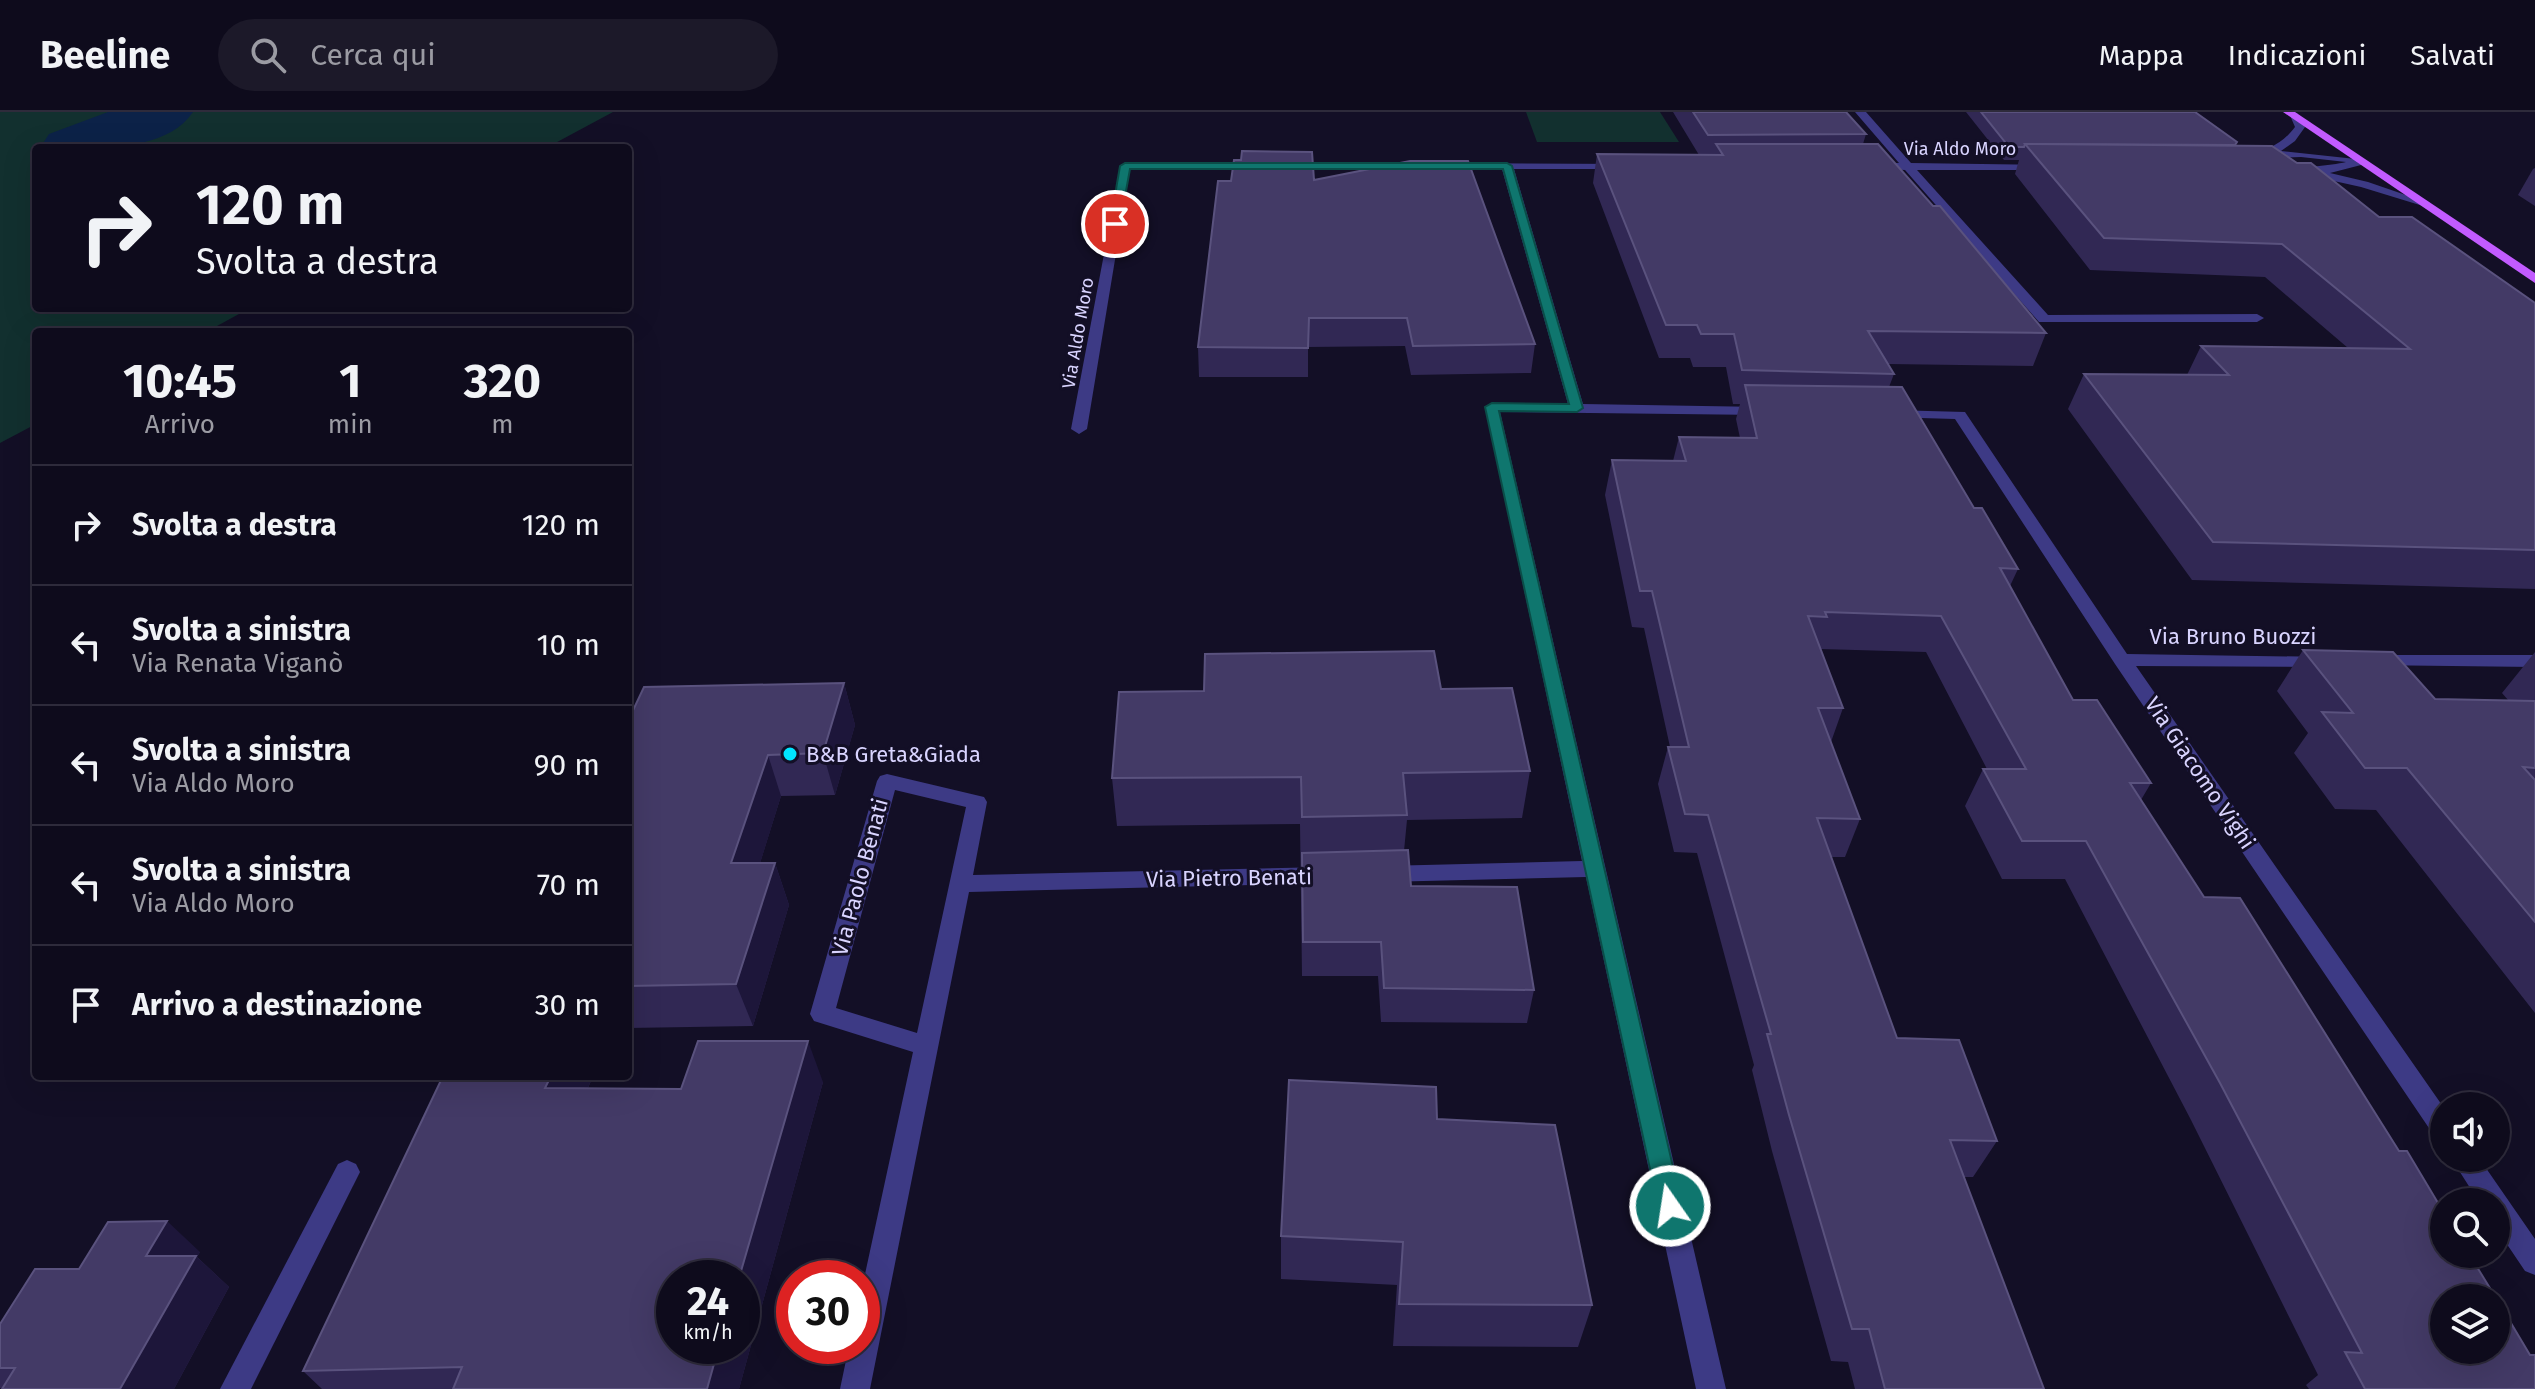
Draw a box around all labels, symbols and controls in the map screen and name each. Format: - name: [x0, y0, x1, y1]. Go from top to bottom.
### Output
- search box: [218, 19, 778, 91]
- text: Beeline: [40, 32, 170, 78]
- icon: search: [246, 33, 290, 77]
- text: Cerca qui: [310, 37, 436, 73]
- text: Mappa: [2099, 39, 2184, 72]
- text: Indicazioni: [2228, 39, 2366, 72]
- text: Salvati: [2410, 39, 2495, 72]
- street label: Via Aldo Moro: [1904, 138, 2016, 160]
- text: 120 m: [196, 172, 344, 239]
- icon: right: [64, 176, 168, 280]
- pin: [1081, 190, 1149, 258]
- icon: arrive: [1093, 202, 1137, 246]
- text: Svolta a destra: [196, 240, 439, 284]
- street label: Via Aldo Moro: [1057, 276, 1099, 390]
- text: 10:45: [123, 352, 237, 410]
- text: 1: [339, 352, 361, 410]
- text: 320: [464, 352, 541, 410]
- text: Arrivo: [145, 409, 215, 440]
- text: min: [328, 409, 373, 440]
- text: m: [491, 409, 513, 440]
- icon: right: [64, 503, 108, 547]
- text: Svolta a destra: [132, 507, 337, 543]
- text: 120 m: [522, 507, 600, 543]
- text: Svolta a sinistra: [132, 612, 351, 648]
- icon: left: [64, 623, 108, 667]
- street label: Via Bruno Buozzi: [2150, 623, 2316, 650]
- text: 10 m: [537, 627, 600, 663]
- text: Via Renata Viganò: [132, 648, 343, 679]
- street label: Via Giacomo Vighi: [2139, 692, 2261, 854]
- text: Svolta a sinistra: [132, 732, 351, 768]
- place label: B&B Greta&Giada: [806, 741, 981, 768]
- icon: left: [64, 743, 108, 787]
- marker: B&B Greta&Giada: [781, 745, 799, 763]
- text: 90 m: [534, 747, 600, 783]
- text: Via Aldo Moro: [132, 768, 295, 799]
- street label: Via Paolo Benati: [826, 795, 894, 959]
- text: Svolta a sinistra: [132, 852, 351, 888]
- icon: left: [64, 863, 108, 907]
- street label: Via Pietro Benati: [1146, 863, 1312, 893]
- text: 70 m: [537, 867, 600, 903]
- text: Via Aldo Moro: [132, 888, 295, 919]
- icon: arrive: [64, 983, 108, 1027]
- text: Arrivo a destinazione: [132, 987, 422, 1023]
- text: 30 m: [535, 987, 600, 1023]
- map controls: [2430, 1092, 2510, 1364]
- button: sound: [2430, 1092, 2510, 1172]
- position arrow: [1628, 1164, 1712, 1248]
- button: search: [2430, 1188, 2510, 1268]
- speed limit sign: 30: [776, 1260, 880, 1364]
- text: 24: [687, 1278, 729, 1326]
- button: layers: [2430, 1284, 2510, 1364]
- text: km/h: [683, 1320, 733, 1344]

